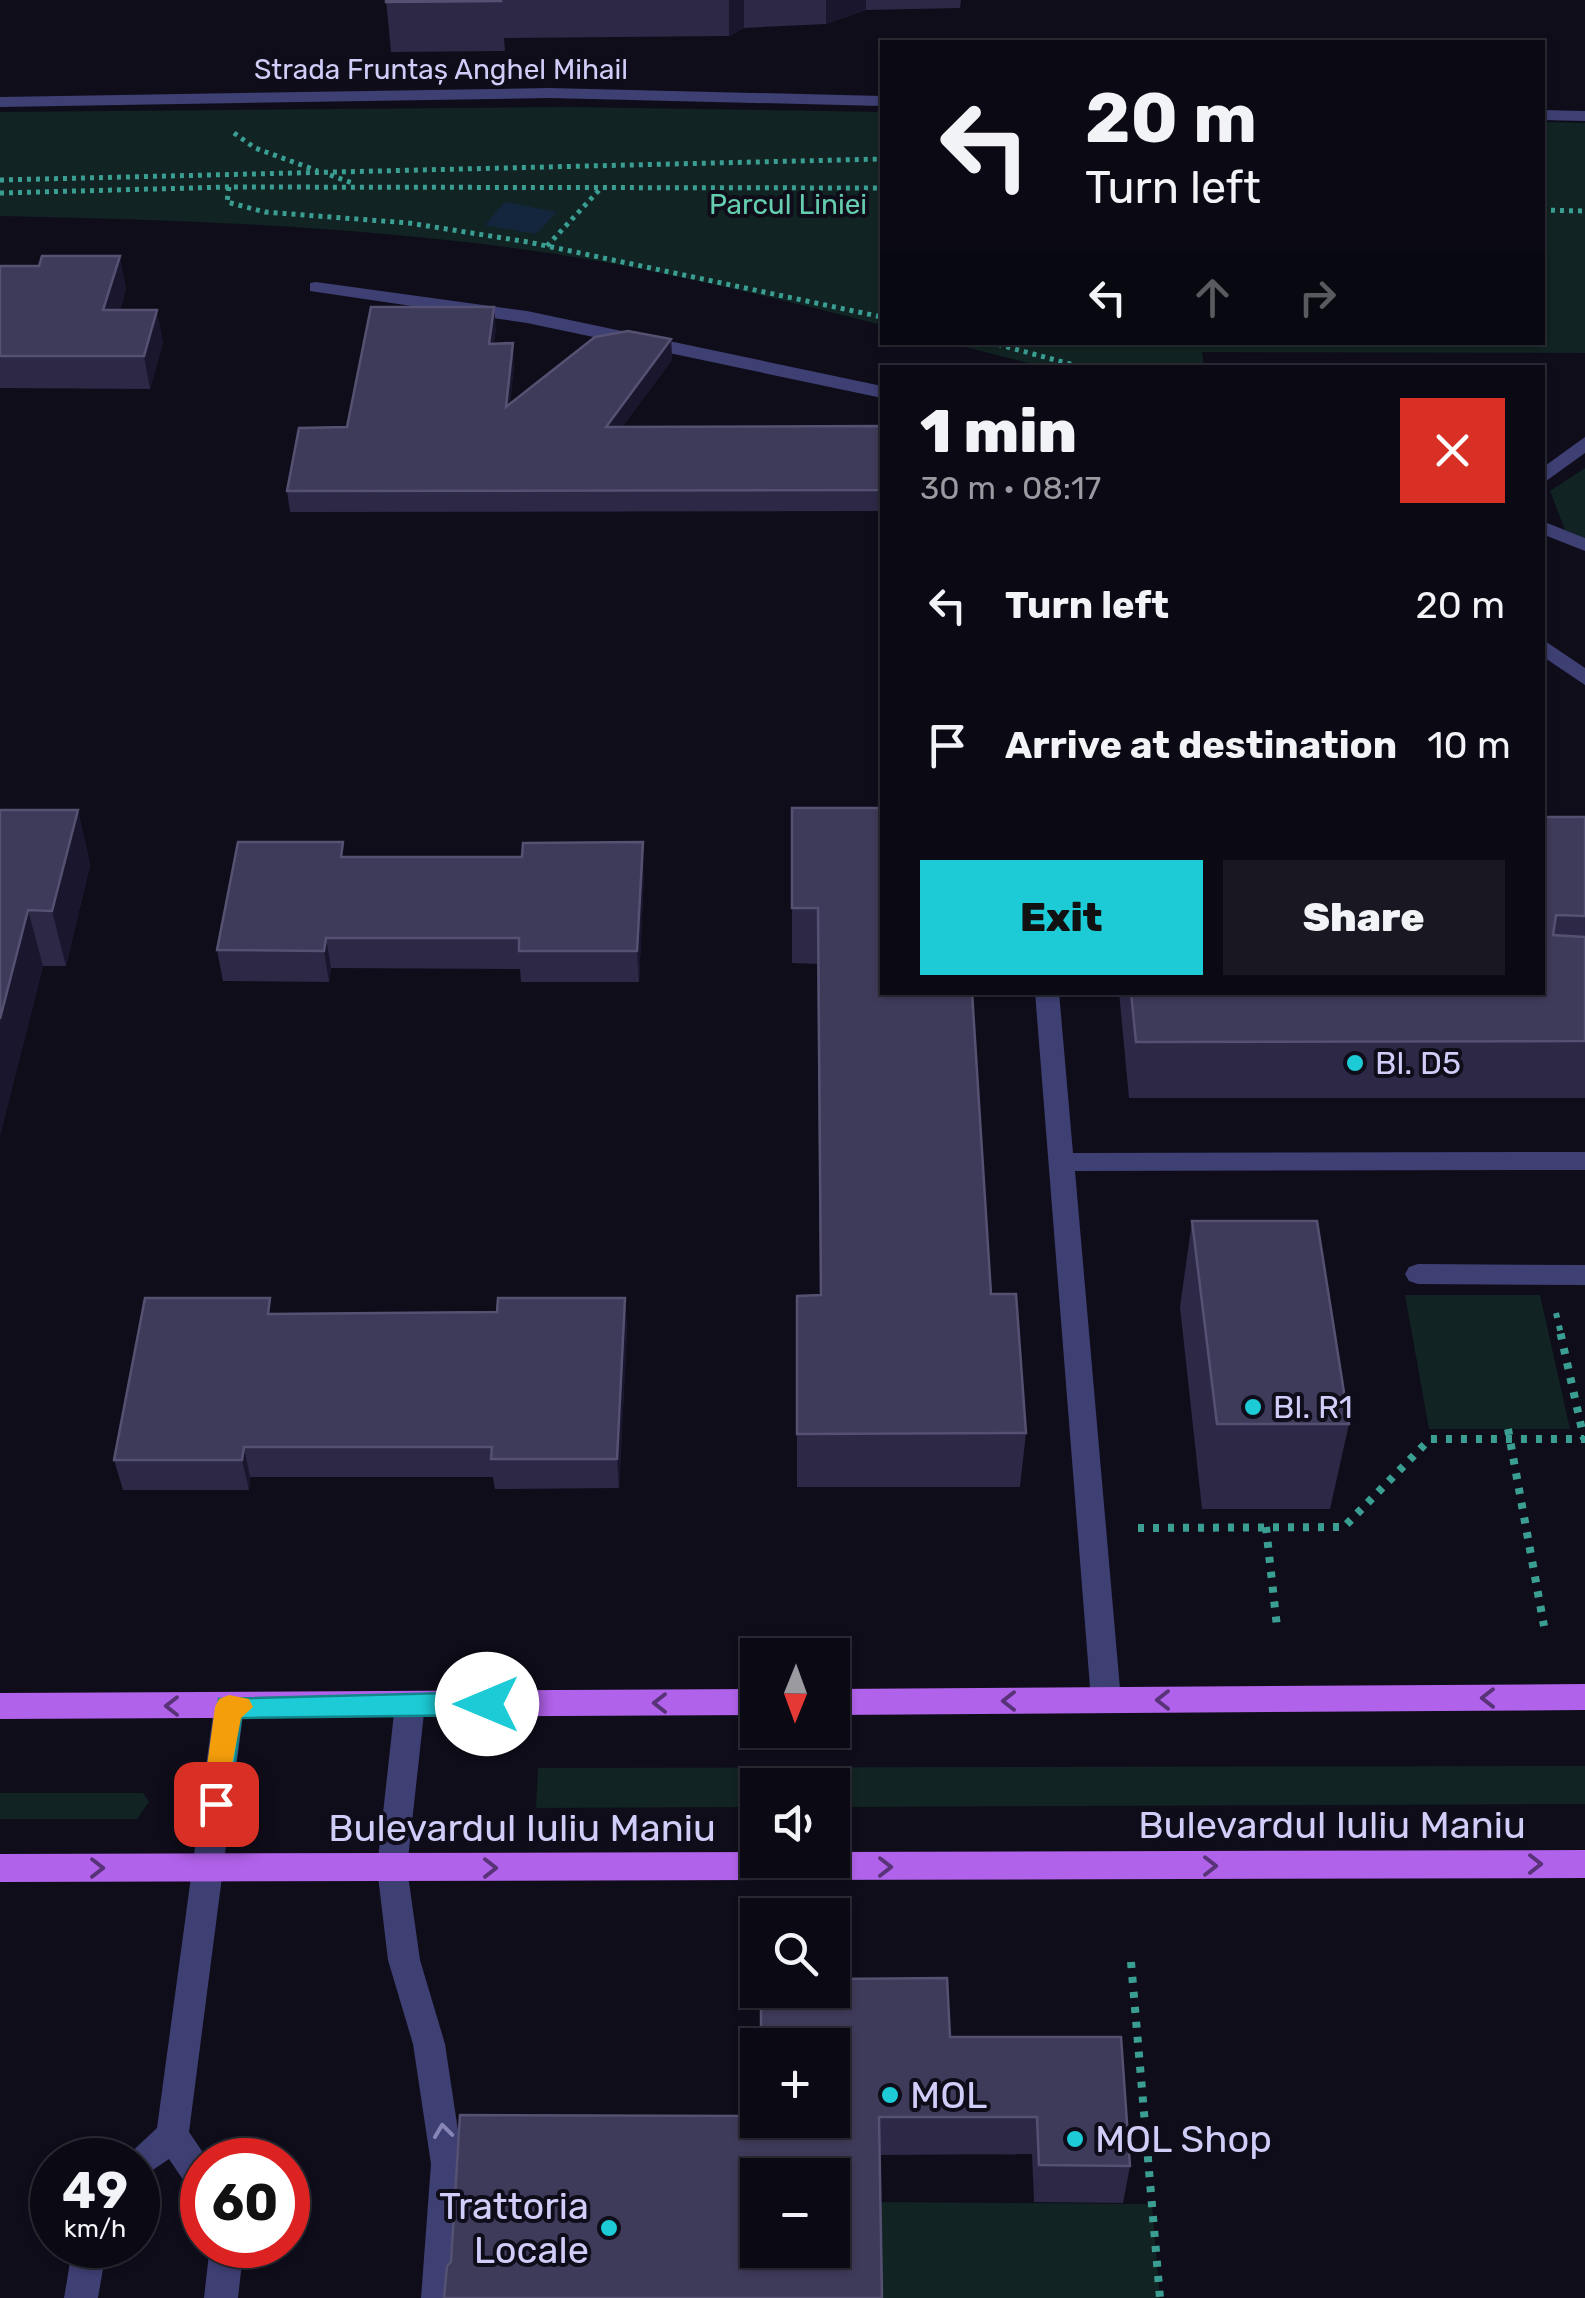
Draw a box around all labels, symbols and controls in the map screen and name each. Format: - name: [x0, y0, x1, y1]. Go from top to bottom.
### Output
- street label: Strada Fruntaș Anghel Mihail: [254, 53, 628, 86]
- text: 20 m: [1085, 77, 1257, 160]
- icon: left: [920, 80, 1050, 210]
- text: Turn left: [1085, 161, 1261, 214]
- park label: Parcul Liniei: [709, 188, 867, 221]
- icon: left: [1080, 270, 1135, 325]
- icon: ahead: [1185, 270, 1240, 325]
- icon: right: [1290, 270, 1345, 325]
- text: 1 min: [920, 396, 1077, 467]
- button: close: [1400, 398, 1505, 503]
- text: 30 m · 08:17: [920, 469, 1101, 507]
- icon: left: [920, 578, 975, 633]
- text: Turn left: [1005, 582, 1169, 628]
- text: 20 m: [1415, 582, 1505, 628]
- icon: arrive: [920, 718, 975, 773]
- text: Arrive at destination: [1005, 722, 1397, 768]
- text: 10 m: [1427, 722, 1511, 768]
- button: Exit: [920, 860, 1203, 975]
- button: Share: [1223, 860, 1505, 975]
- place label: Bl. D5: [1375, 1044, 1461, 1082]
- marker: Bl. D5: [1344, 1052, 1366, 1074]
- place label: Bl. R1: [1273, 1388, 1353, 1426]
- marker: Bl. R1: [1242, 1396, 1264, 1418]
- north arrow: [740, 1638, 850, 1748]
- map controls: [740, 1638, 850, 2268]
- position arrow: [435, 1652, 539, 1756]
- one-way arrow: [1479, 1687, 1494, 1709]
- one-way arrow: [1154, 1689, 1170, 1711]
- one-way arrow: [1000, 1690, 1016, 1712]
- one-way arrow: [652, 1692, 668, 1714]
- one-way arrow: [164, 1696, 180, 1717]
- pin: [174, 1762, 259, 1847]
- button: sound: [740, 1768, 850, 1878]
- icon: arrive: [189, 1777, 244, 1832]
- street label: Bulevardul Iuliu Maniu: [1138, 1802, 1526, 1848]
- street label: Bulevardul Iuliu Maniu: [328, 1805, 716, 1851]
- one-way arrow: [1528, 1853, 1543, 1875]
- one-way arrow: [1202, 1855, 1218, 1876]
- one-way arrow: [878, 1856, 893, 1878]
- one-way arrow: [90, 1857, 106, 1879]
- one-way arrow: [482, 1857, 498, 1879]
- button: search: [740, 1898, 850, 2008]
- button: +: [740, 2028, 850, 2138]
- place label: MOL: [910, 2072, 987, 2118]
- marker: MOL: [879, 2084, 901, 2106]
- place label: MOL Shop: [1095, 2116, 1272, 2162]
- one-way arrow: [433, 2123, 454, 2139]
- marker: MOL Shop: [1064, 2128, 1086, 2150]
- speed limit sign: 60: [180, 2138, 310, 2268]
- button: −: [740, 2158, 850, 2268]
- text: 49: [62, 2161, 128, 2221]
- place label: Trattoria Locale: [439, 2183, 589, 2273]
- text: km/h: [64, 2214, 126, 2243]
- marker: Trattoria Locale: [598, 2217, 620, 2239]

